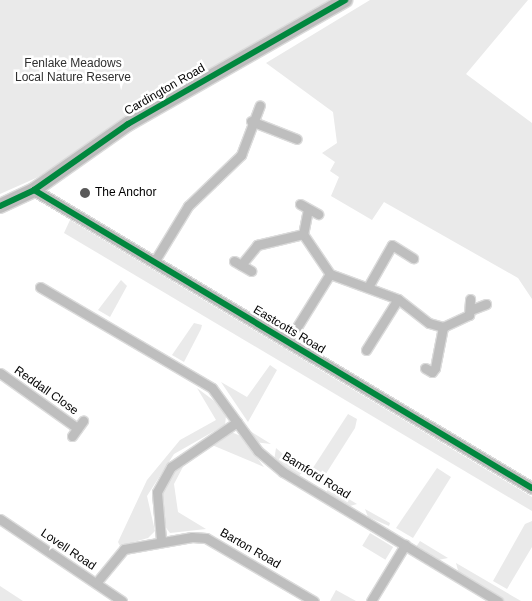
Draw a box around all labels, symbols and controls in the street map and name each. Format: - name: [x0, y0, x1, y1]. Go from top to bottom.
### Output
- park label: Fenlake Meadows Local Nature Reserve: [15, 57, 131, 85]
- street label: Cardington Road: [122, 61, 208, 119]
- place label: The Anchor: [95, 186, 157, 200]
- marker: The Anchor: [79, 187, 91, 199]
- street label: Eastcotts Road: [250, 303, 328, 357]
- street label: Reddall Close: [11, 364, 81, 418]
- street label: Bamford Road: [279, 449, 353, 503]
- street label: Lovell Road: [38, 526, 98, 574]
- street label: Barton Road: [217, 526, 283, 572]

